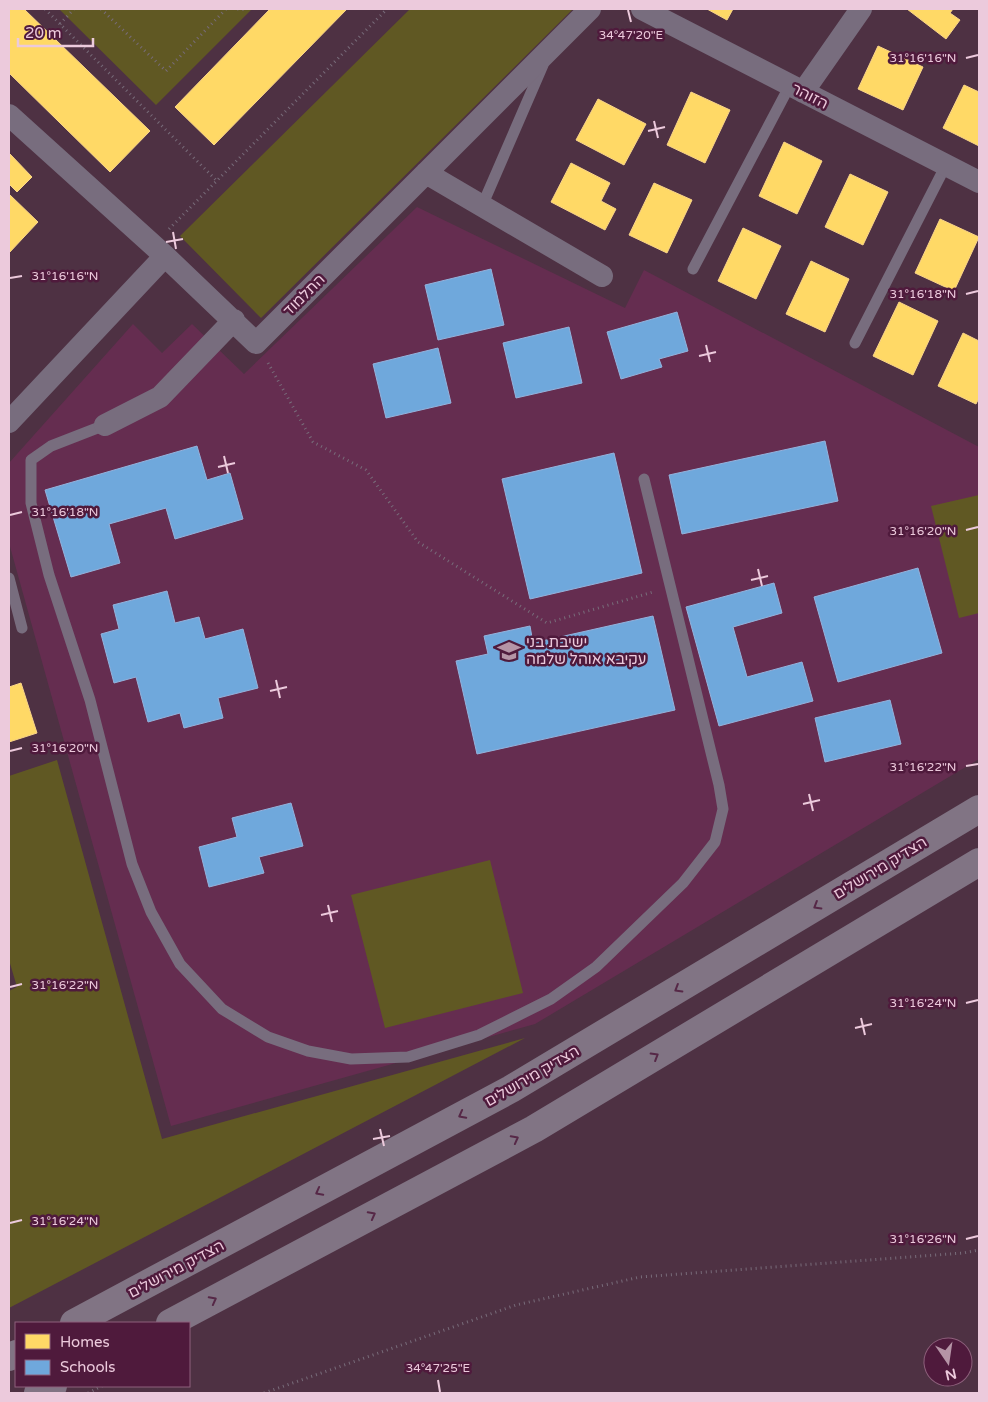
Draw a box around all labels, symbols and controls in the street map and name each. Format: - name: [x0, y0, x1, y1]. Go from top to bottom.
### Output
- scale bar: [18, 15, 92, 47]
- text: 20 m: [25, 24, 62, 42]
- text: 34°47'20"E: [599, 28, 664, 42]
- text: 31°16'16"N: [890, 51, 957, 65]
- street label: הזוהר: [789, 79, 831, 113]
- text: 31°16'16"N: [32, 269, 99, 283]
- street label: התלמוד: [279, 270, 329, 320]
- text: 31°16'18"N: [890, 287, 957, 301]
- text: 31°16'18"N: [32, 505, 99, 519]
- text: 31°16'20"N: [890, 524, 957, 538]
- place label: ישיבת בני עקיבא אוהל שלמה: [526, 633, 646, 668]
- school or university icon: ישיבת בני עקיבא אוהל שלמה: [496, 638, 522, 664]
- text: 31°16'20"N: [32, 741, 99, 755]
- text: 31°16'22"N: [890, 760, 957, 774]
- street label: הצדיק מירושלים: [830, 833, 930, 903]
- one-way arrow: [814, 899, 823, 909]
- text: 31°16'22"N: [32, 978, 99, 992]
- one-way arrow: [674, 983, 683, 993]
- text: 31°16'24"N: [890, 996, 957, 1010]
- street label: הצדיק מירושלים: [482, 1042, 582, 1110]
- one-way arrow: [650, 1053, 659, 1063]
- one-way arrow: [458, 1109, 467, 1119]
- one-way arrow: [510, 1135, 519, 1145]
- one-way arrow: [315, 1186, 324, 1196]
- one-way arrow: [367, 1212, 376, 1222]
- text: 31°16'24"N: [32, 1214, 99, 1228]
- text: 31°16'26"N: [890, 1232, 957, 1246]
- street label: הצדיק מירושלים: [125, 1236, 227, 1302]
- one-way arrow: [208, 1296, 217, 1306]
- legend: [15, 1322, 190, 1387]
- text: Homes: [60, 1333, 110, 1351]
- north arrow: [923, 1337, 973, 1387]
- text: Schools: [60, 1358, 116, 1376]
- text: 34°47'25"E: [406, 1361, 471, 1375]
- text: N: [943, 1365, 958, 1384]

